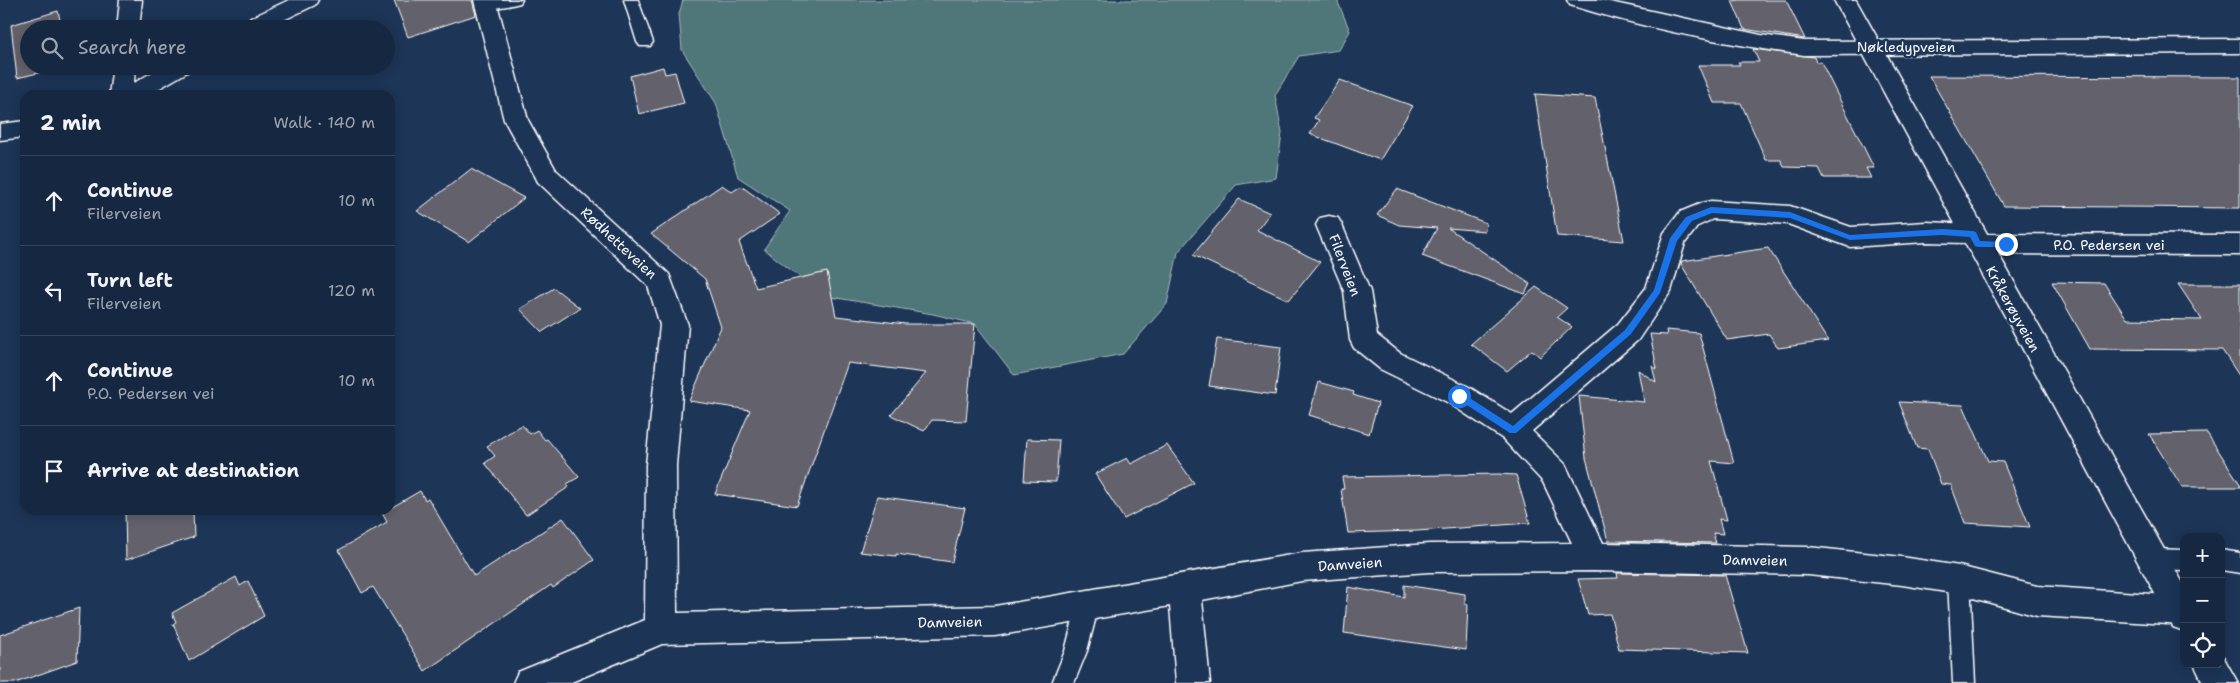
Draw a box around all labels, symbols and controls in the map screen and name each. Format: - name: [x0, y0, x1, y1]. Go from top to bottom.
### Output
- search box: [20, 20, 395, 75]
- icon: search: [38, 34, 66, 62]
- text: Search here: [78, 35, 187, 60]
- street label: Nøkledypveien: [1857, 38, 1956, 56]
- text: 2 min: [40, 109, 101, 137]
- text: Walk · 140 m: [273, 112, 375, 133]
- text: Continue: [87, 178, 173, 203]
- icon: ahead: [40, 187, 68, 215]
- text: 10 m: [338, 190, 375, 211]
- text: Filerveien: [87, 203, 161, 224]
- street label: Rødhetteveien: [577, 203, 661, 283]
- street label: Filerveien: [1325, 231, 1365, 299]
- route end: [1995, 233, 2018, 256]
- street label: P.O. Pedersen vei: [2053, 236, 2165, 254]
- street label: Kråkerøyveien: [1982, 263, 2044, 356]
- text: Turn left: [87, 268, 173, 293]
- icon: left: [40, 277, 68, 305]
- text: 120 m: [328, 280, 375, 301]
- text: Filerveien: [87, 293, 161, 314]
- text: Continue: [87, 358, 173, 383]
- icon: ahead: [40, 367, 68, 395]
- text: 10 m: [338, 370, 375, 391]
- text: P.O. Pedersen vei: [87, 383, 215, 404]
- route start: [1448, 385, 1471, 408]
- icon: arrive: [40, 457, 68, 485]
- text: Arrive at destination: [87, 458, 299, 483]
- map controls: [2180, 533, 2225, 668]
- button: +: [2180, 533, 2225, 578]
- street label: Damveien: [1723, 550, 1788, 570]
- street label: Damveien: [1317, 553, 1383, 575]
- button: −: [2180, 578, 2225, 623]
- street label: Damveien: [918, 612, 983, 632]
- button: locate: [2180, 623, 2225, 668]

